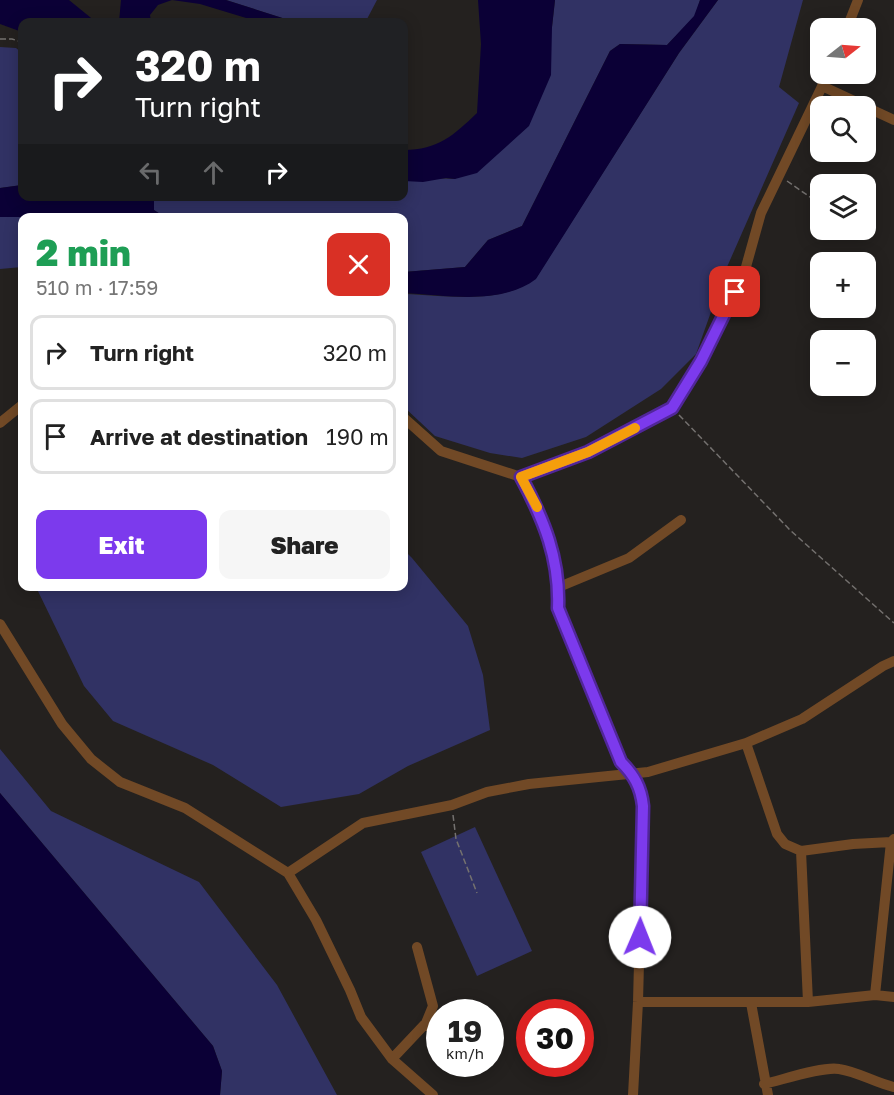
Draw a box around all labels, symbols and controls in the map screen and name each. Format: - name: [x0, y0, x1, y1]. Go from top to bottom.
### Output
- north arrow: [810, 18, 876, 84]
- map controls: [810, 18, 876, 396]
- text: 320 m: [135, 40, 261, 90]
- icon: right: [36, 42, 114, 120]
- text: Turn right: [135, 91, 261, 123]
- button: search: [810, 96, 876, 162]
- icon: left: [134, 156, 167, 189]
- icon: ahead: [197, 156, 230, 189]
- icon: right: [260, 156, 293, 189]
- button: layers: [810, 174, 876, 240]
- text: 2 min: [36, 231, 131, 274]
- button: close: [327, 233, 390, 296]
- button: +: [810, 252, 876, 318]
- pin: [709, 266, 760, 317]
- text: 510 m · 17:59: [36, 275, 158, 299]
- icon: arrive: [718, 275, 751, 308]
- button: −: [810, 330, 876, 396]
- icon: right: [39, 336, 72, 369]
- text: Turn right: [90, 339, 194, 366]
- text: 320 m: [323, 339, 387, 366]
- icon: arrive: [39, 420, 72, 453]
- text: Arrive at destination: [90, 423, 308, 450]
- text: 190 m: [326, 423, 389, 450]
- button: Exit: [36, 510, 207, 579]
- button: Share: [219, 510, 390, 579]
- position arrow: [608, 905, 672, 969]
- speed limit sign: 30: [516, 999, 594, 1077]
- text: 19: [448, 1013, 482, 1049]
- text: km/h: [446, 1044, 484, 1062]

